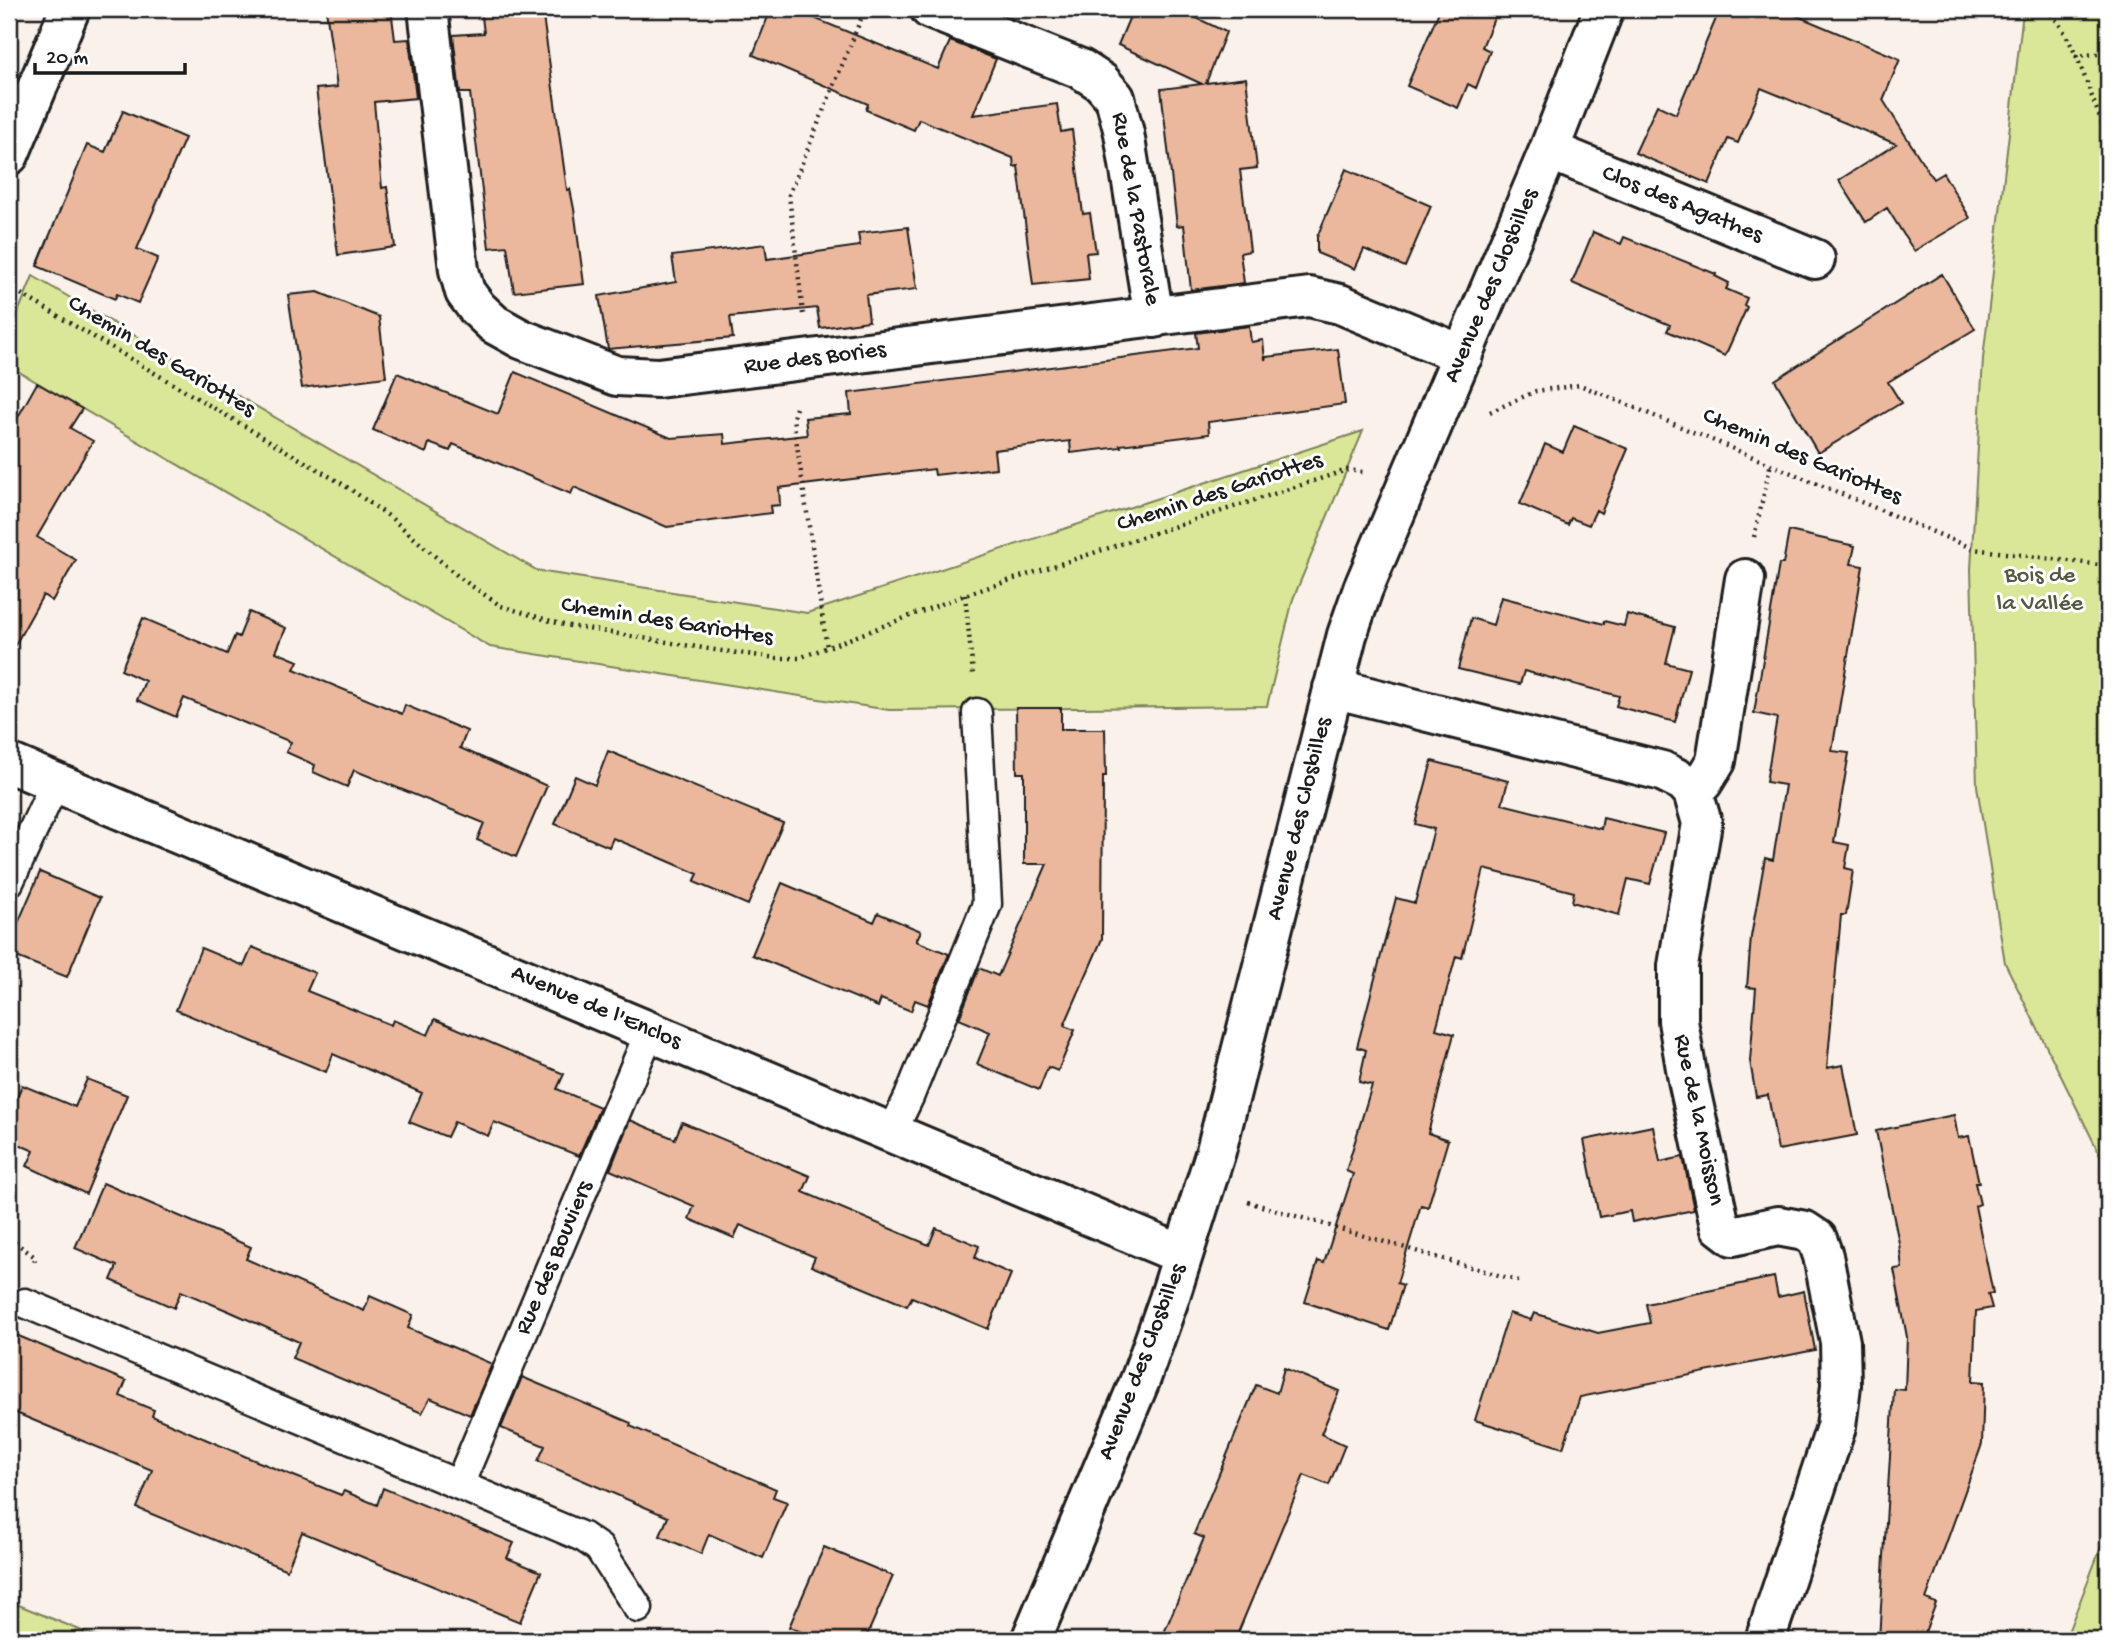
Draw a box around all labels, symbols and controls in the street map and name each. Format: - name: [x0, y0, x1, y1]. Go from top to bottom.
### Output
- scale bar: [35, 32, 186, 76]
- text: 20 m: [46, 47, 88, 72]
- street label: Rue de la Pastorale: [1104, 110, 1166, 308]
- street label: Clos des Agathes: [1597, 159, 1768, 251]
- street label: Avenue des Closbilles: [1438, 183, 1546, 387]
- street label: Chemin des Gariottes: [62, 289, 261, 425]
- street label: Rue des Bories: [742, 336, 889, 382]
- street label: Chemin des Gariottes: [1698, 402, 1907, 513]
- street label: Chemin des Gariottes: [1114, 446, 1327, 540]
- park label: Bois de la Vallée: [1997, 562, 2084, 619]
- street label: Chemin des Gariottes: [559, 591, 776, 653]
- street label: Avenue des Closbilles: [1261, 713, 1340, 923]
- street label: Avenue de l'Enclos: [506, 959, 687, 1057]
- street label: Rue de la Moisson: [1666, 1032, 1730, 1209]
- street label: Rue des Bouviers: [510, 1176, 601, 1339]
- street label: Avenue des Closbilles: [1092, 1259, 1194, 1464]

